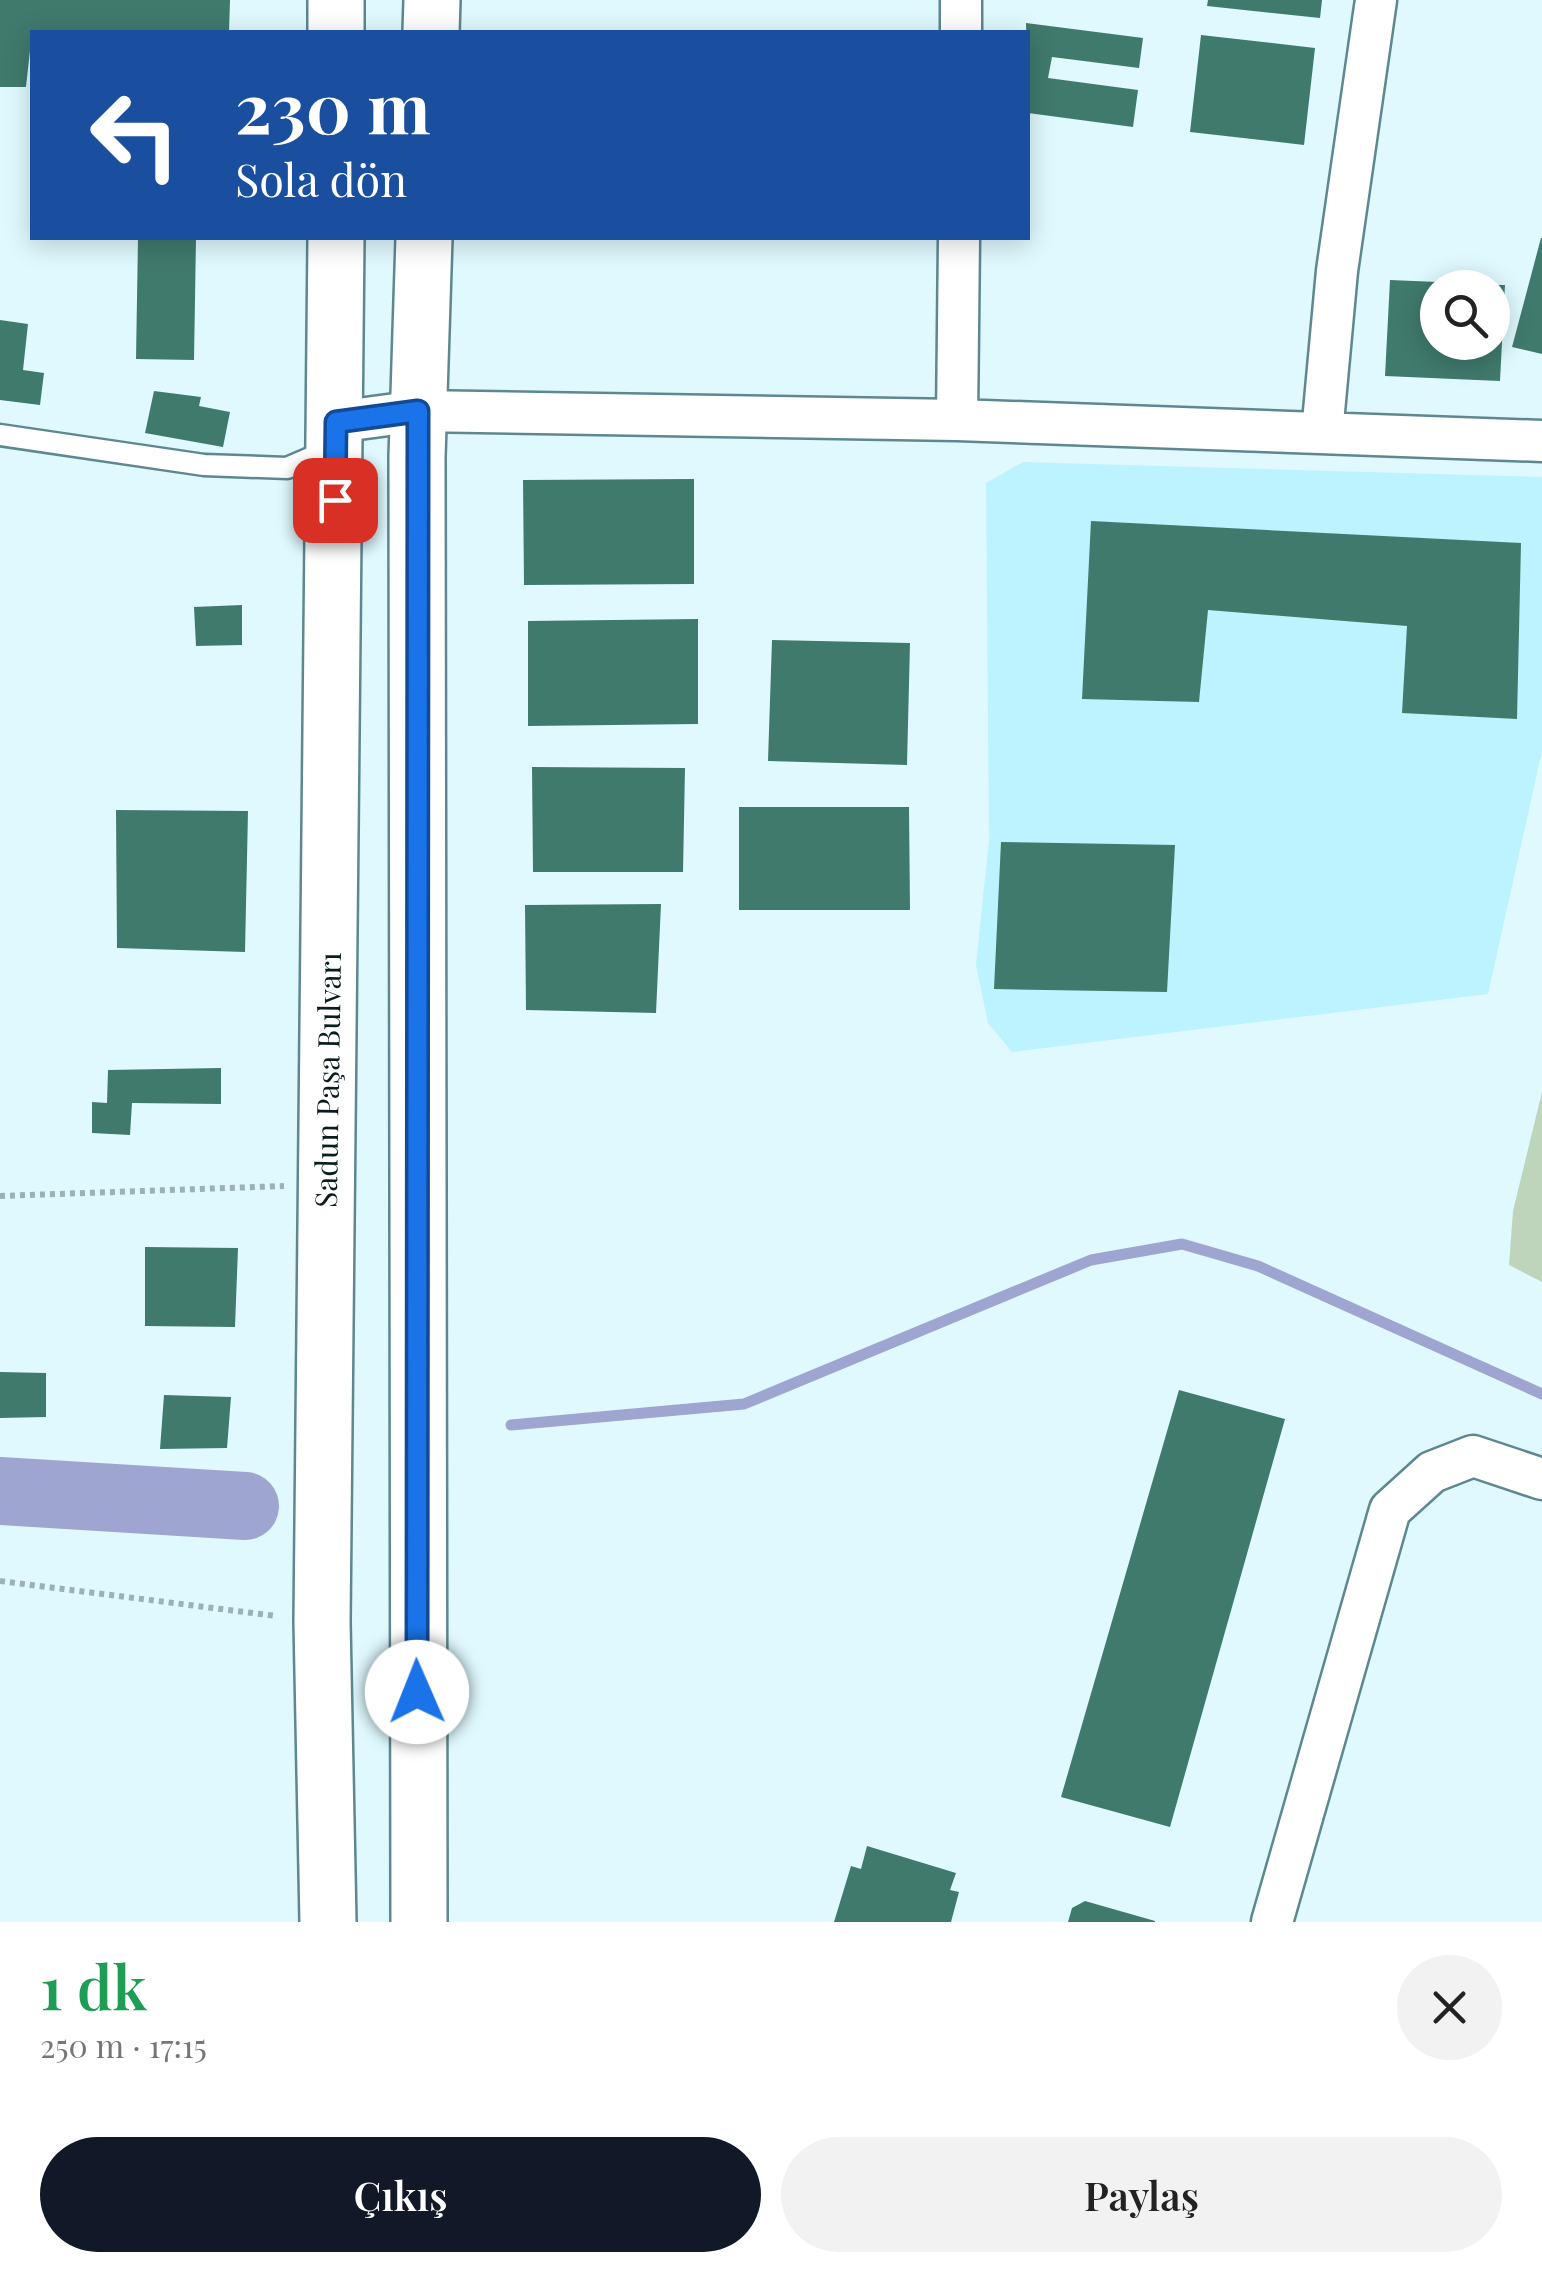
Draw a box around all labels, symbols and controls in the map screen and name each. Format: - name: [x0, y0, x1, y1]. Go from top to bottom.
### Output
- text: 230 m: [235, 58, 431, 152]
- icon: left: [70, 70, 200, 200]
- text: Sola dön: [235, 148, 407, 208]
- map controls: [1420, 270, 1510, 360]
- button: search: [1420, 270, 1510, 360]
- pin: [293, 458, 378, 543]
- icon: arrive: [308, 473, 363, 528]
- street label: Sadun Paşa Bulvarı: [305, 952, 349, 1208]
- position arrow: [365, 1640, 469, 1744]
- text: 1 dk: [40, 1945, 147, 2025]
- button: close: [1397, 1955, 1502, 2060]
- text: 250 m · 17:15: [40, 2023, 207, 2066]
- button: Çıkış: [40, 2137, 761, 2252]
- button: Paylaş: [781, 2137, 1502, 2252]

